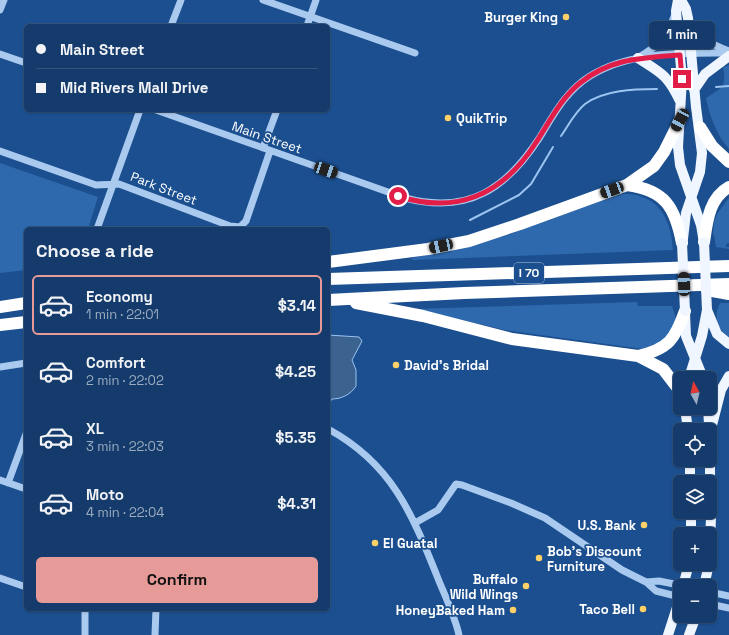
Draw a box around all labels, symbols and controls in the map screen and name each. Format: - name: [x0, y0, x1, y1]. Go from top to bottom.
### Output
- place label: Burger King: [484, 9, 558, 26]
- marker: Burger King: [561, 12, 571, 22]
- callout: 1 min: [649, 21, 715, 49]
- text: 1 min: [666, 26, 698, 43]
- text: Main Street: [60, 40, 144, 59]
- route end: [673, 70, 691, 88]
- text: Mid Rivers Mall Drive: [60, 78, 208, 97]
- car: [669, 107, 691, 133]
- place label: QuikTrip: [456, 110, 507, 127]
- marker: QuikTrip: [443, 113, 453, 123]
- street label: Main Street: [230, 118, 304, 157]
- car: [313, 160, 339, 180]
- street label: Park Street: [128, 168, 200, 209]
- car: [599, 180, 625, 200]
- route start: [389, 187, 407, 205]
- car: [428, 238, 454, 254]
- text: Choose a ride: [36, 239, 154, 262]
- road number: I 70: [514, 263, 544, 283]
- car: [678, 272, 690, 296]
- icon: car: [38, 287, 74, 323]
- text: Economy: [86, 287, 153, 306]
- text: $3.14: [278, 296, 316, 315]
- text: 1 min · 22:01: [86, 306, 159, 323]
- icon: car: [38, 353, 74, 389]
- text: Comfort: [86, 353, 146, 372]
- place label: David's Bridal: [404, 357, 489, 374]
- marker: David's Bridal: [391, 360, 401, 370]
- text: $4.25: [275, 362, 316, 381]
- north arrow: [673, 371, 717, 415]
- map controls: [673, 371, 717, 623]
- text: 2 min · 22:02: [86, 372, 164, 389]
- icon: car: [38, 419, 74, 455]
- text: XL: [86, 419, 104, 438]
- button: locate: [673, 423, 717, 467]
- text: $5.35: [275, 428, 316, 447]
- text: 3 min · 22:03: [86, 438, 164, 455]
- button: layers: [673, 475, 717, 519]
- icon: car: [38, 485, 74, 521]
- text: Moto: [86, 485, 124, 504]
- text: $4.31: [277, 494, 316, 513]
- text: 4 min · 22:04: [86, 504, 164, 521]
- place label: U.S. Bank: [577, 517, 637, 534]
- marker: U.S. Bank: [639, 520, 649, 530]
- button: +: [673, 527, 717, 571]
- place label: El Guatal: [383, 535, 438, 552]
- marker: El Guatal: [370, 538, 380, 548]
- place label: Bob's Discount Furniture: [547, 543, 642, 575]
- marker: Bob's Discount Furniture: [534, 553, 544, 563]
- button: Confirm: [36, 557, 318, 603]
- place label: Buffalo Wild Wings: [450, 571, 518, 603]
- button: −: [673, 579, 717, 623]
- marker: Buffalo Wild Wings: [521, 581, 531, 591]
- place label: Taco Bell: [579, 601, 635, 618]
- place label: HoneyBaked Ham: [396, 602, 505, 619]
- marker: Taco Bell: [638, 604, 648, 614]
- marker: HoneyBaked Ham: [508, 605, 518, 615]

